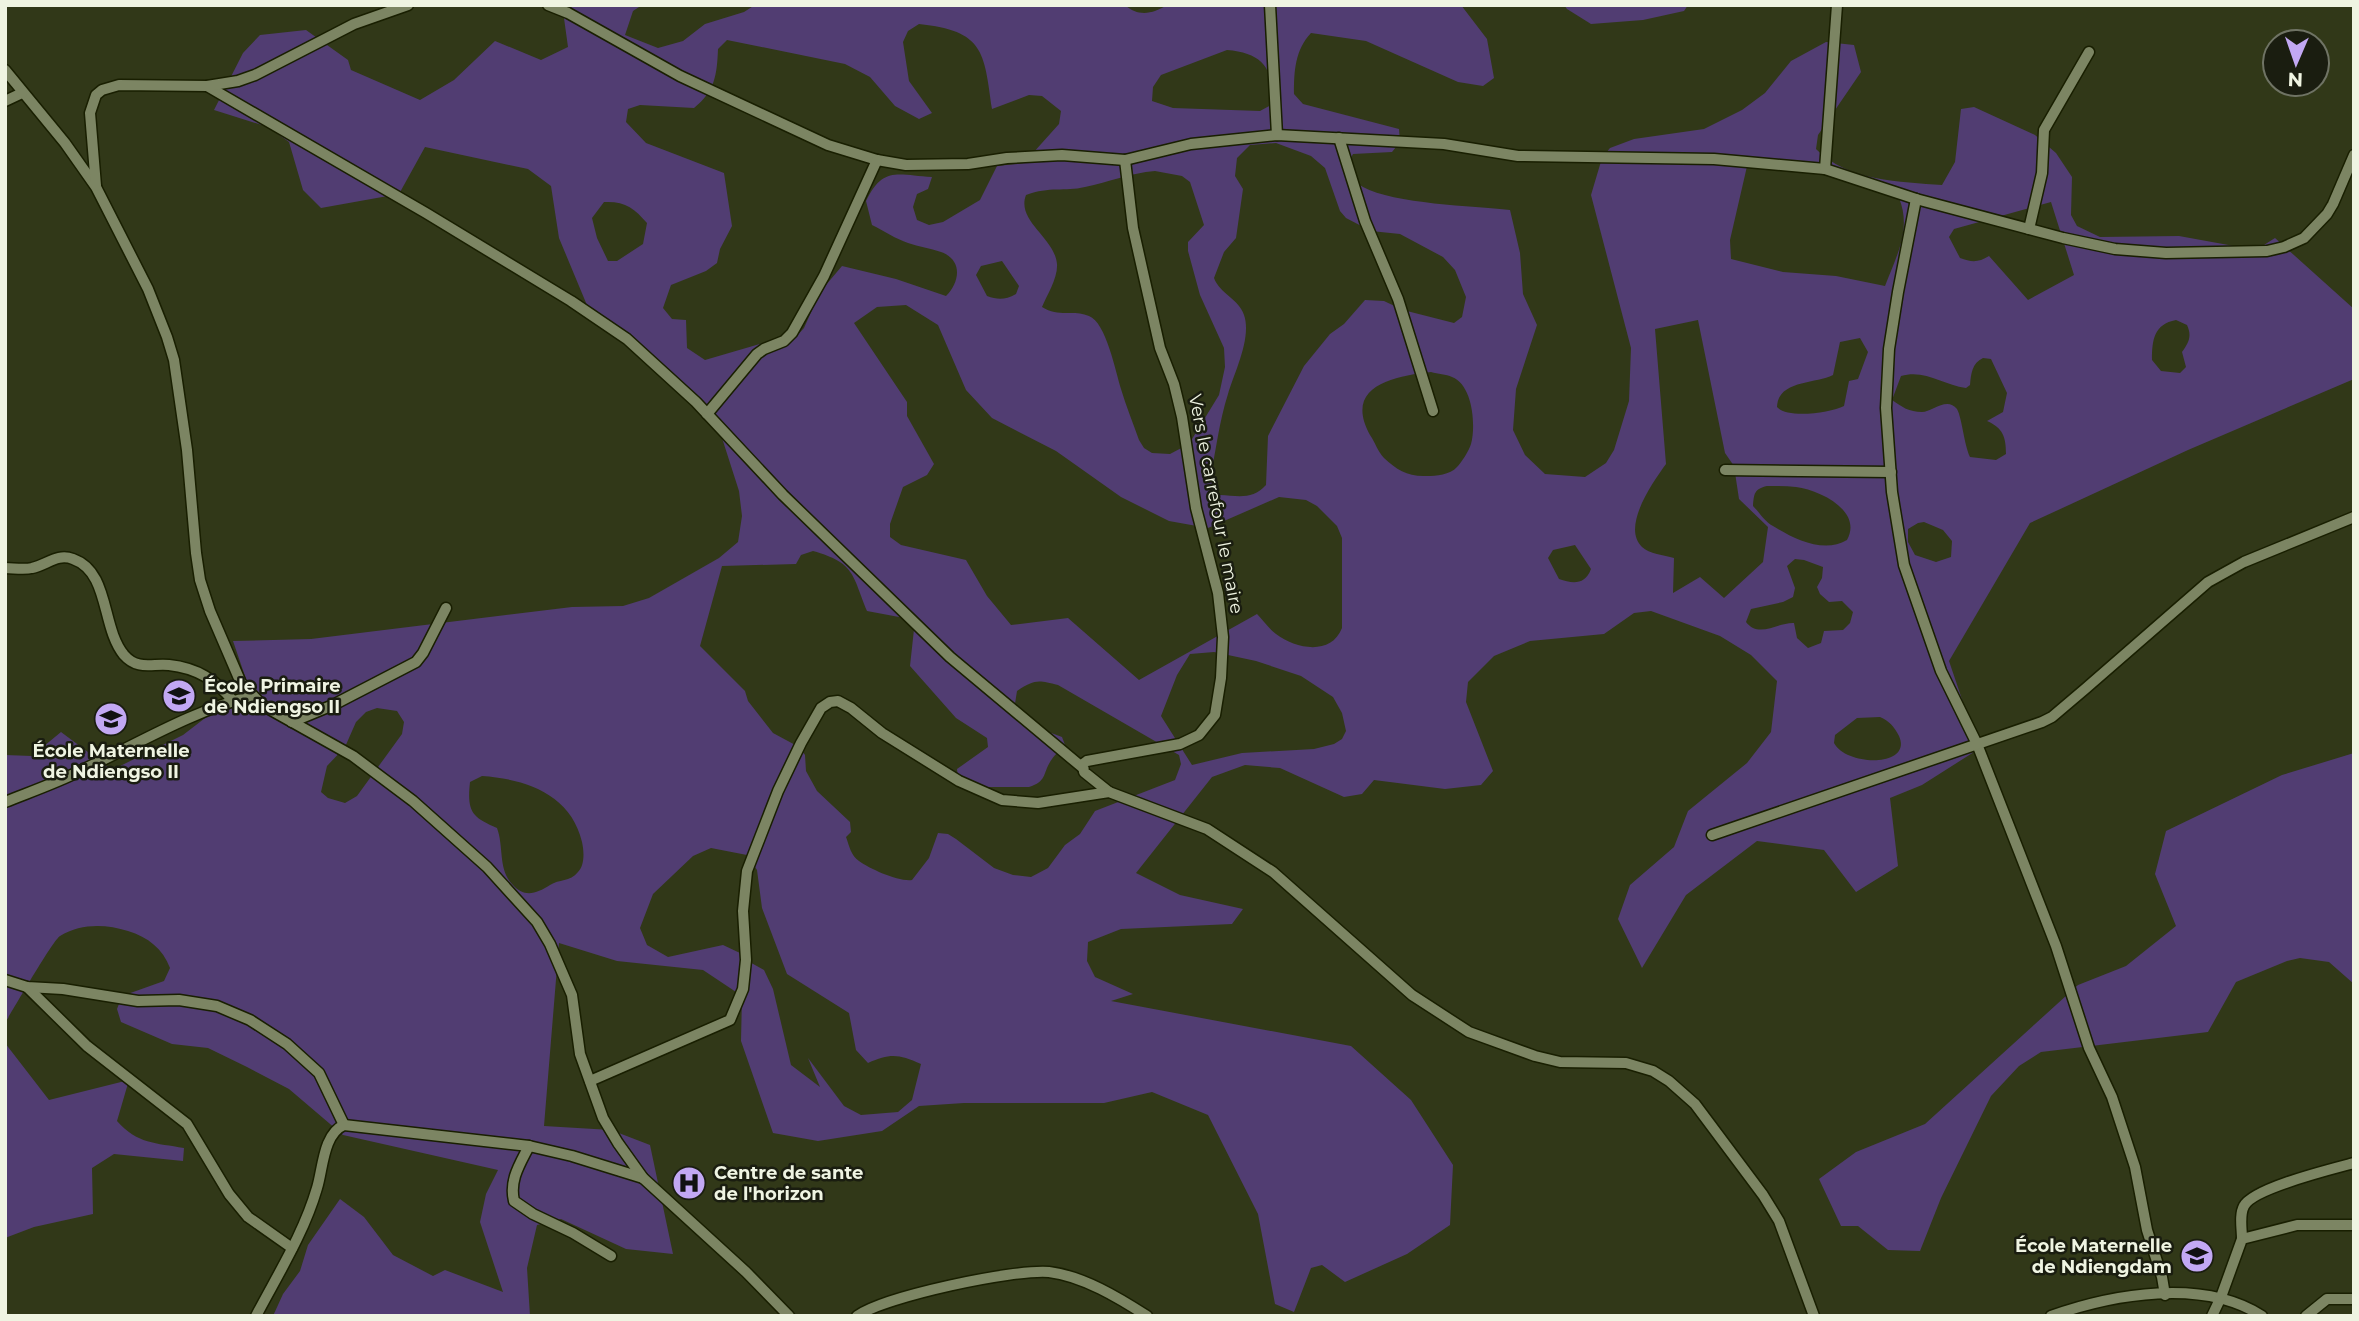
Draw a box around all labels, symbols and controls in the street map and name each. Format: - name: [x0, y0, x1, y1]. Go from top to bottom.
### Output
- north arrow: [2261, 28, 2331, 98]
- text: N: [2287, 68, 2304, 91]
- street label: Vers le carrefour le maire: [1184, 392, 1248, 616]
- place label: École Primaire de Ndiengso II: [204, 675, 341, 718]
- school or university icon: École Primaire de Ndiengso II: [160, 677, 198, 715]
- school or university icon: École Maternelle de Ndiengso II: [92, 700, 130, 738]
- place label: École Maternelle de Ndiengso II: [32, 740, 190, 783]
- place label: Centre de sante de l'horizon: [714, 1162, 863, 1205]
- hospital icon: Centre de sante de l'horizon: [670, 1164, 708, 1202]
- place label: École Maternelle de Ndiengdam: [2015, 1235, 2172, 1278]
- school or university icon: École Maternelle de Ndiengdam: [2178, 1237, 2216, 1275]

